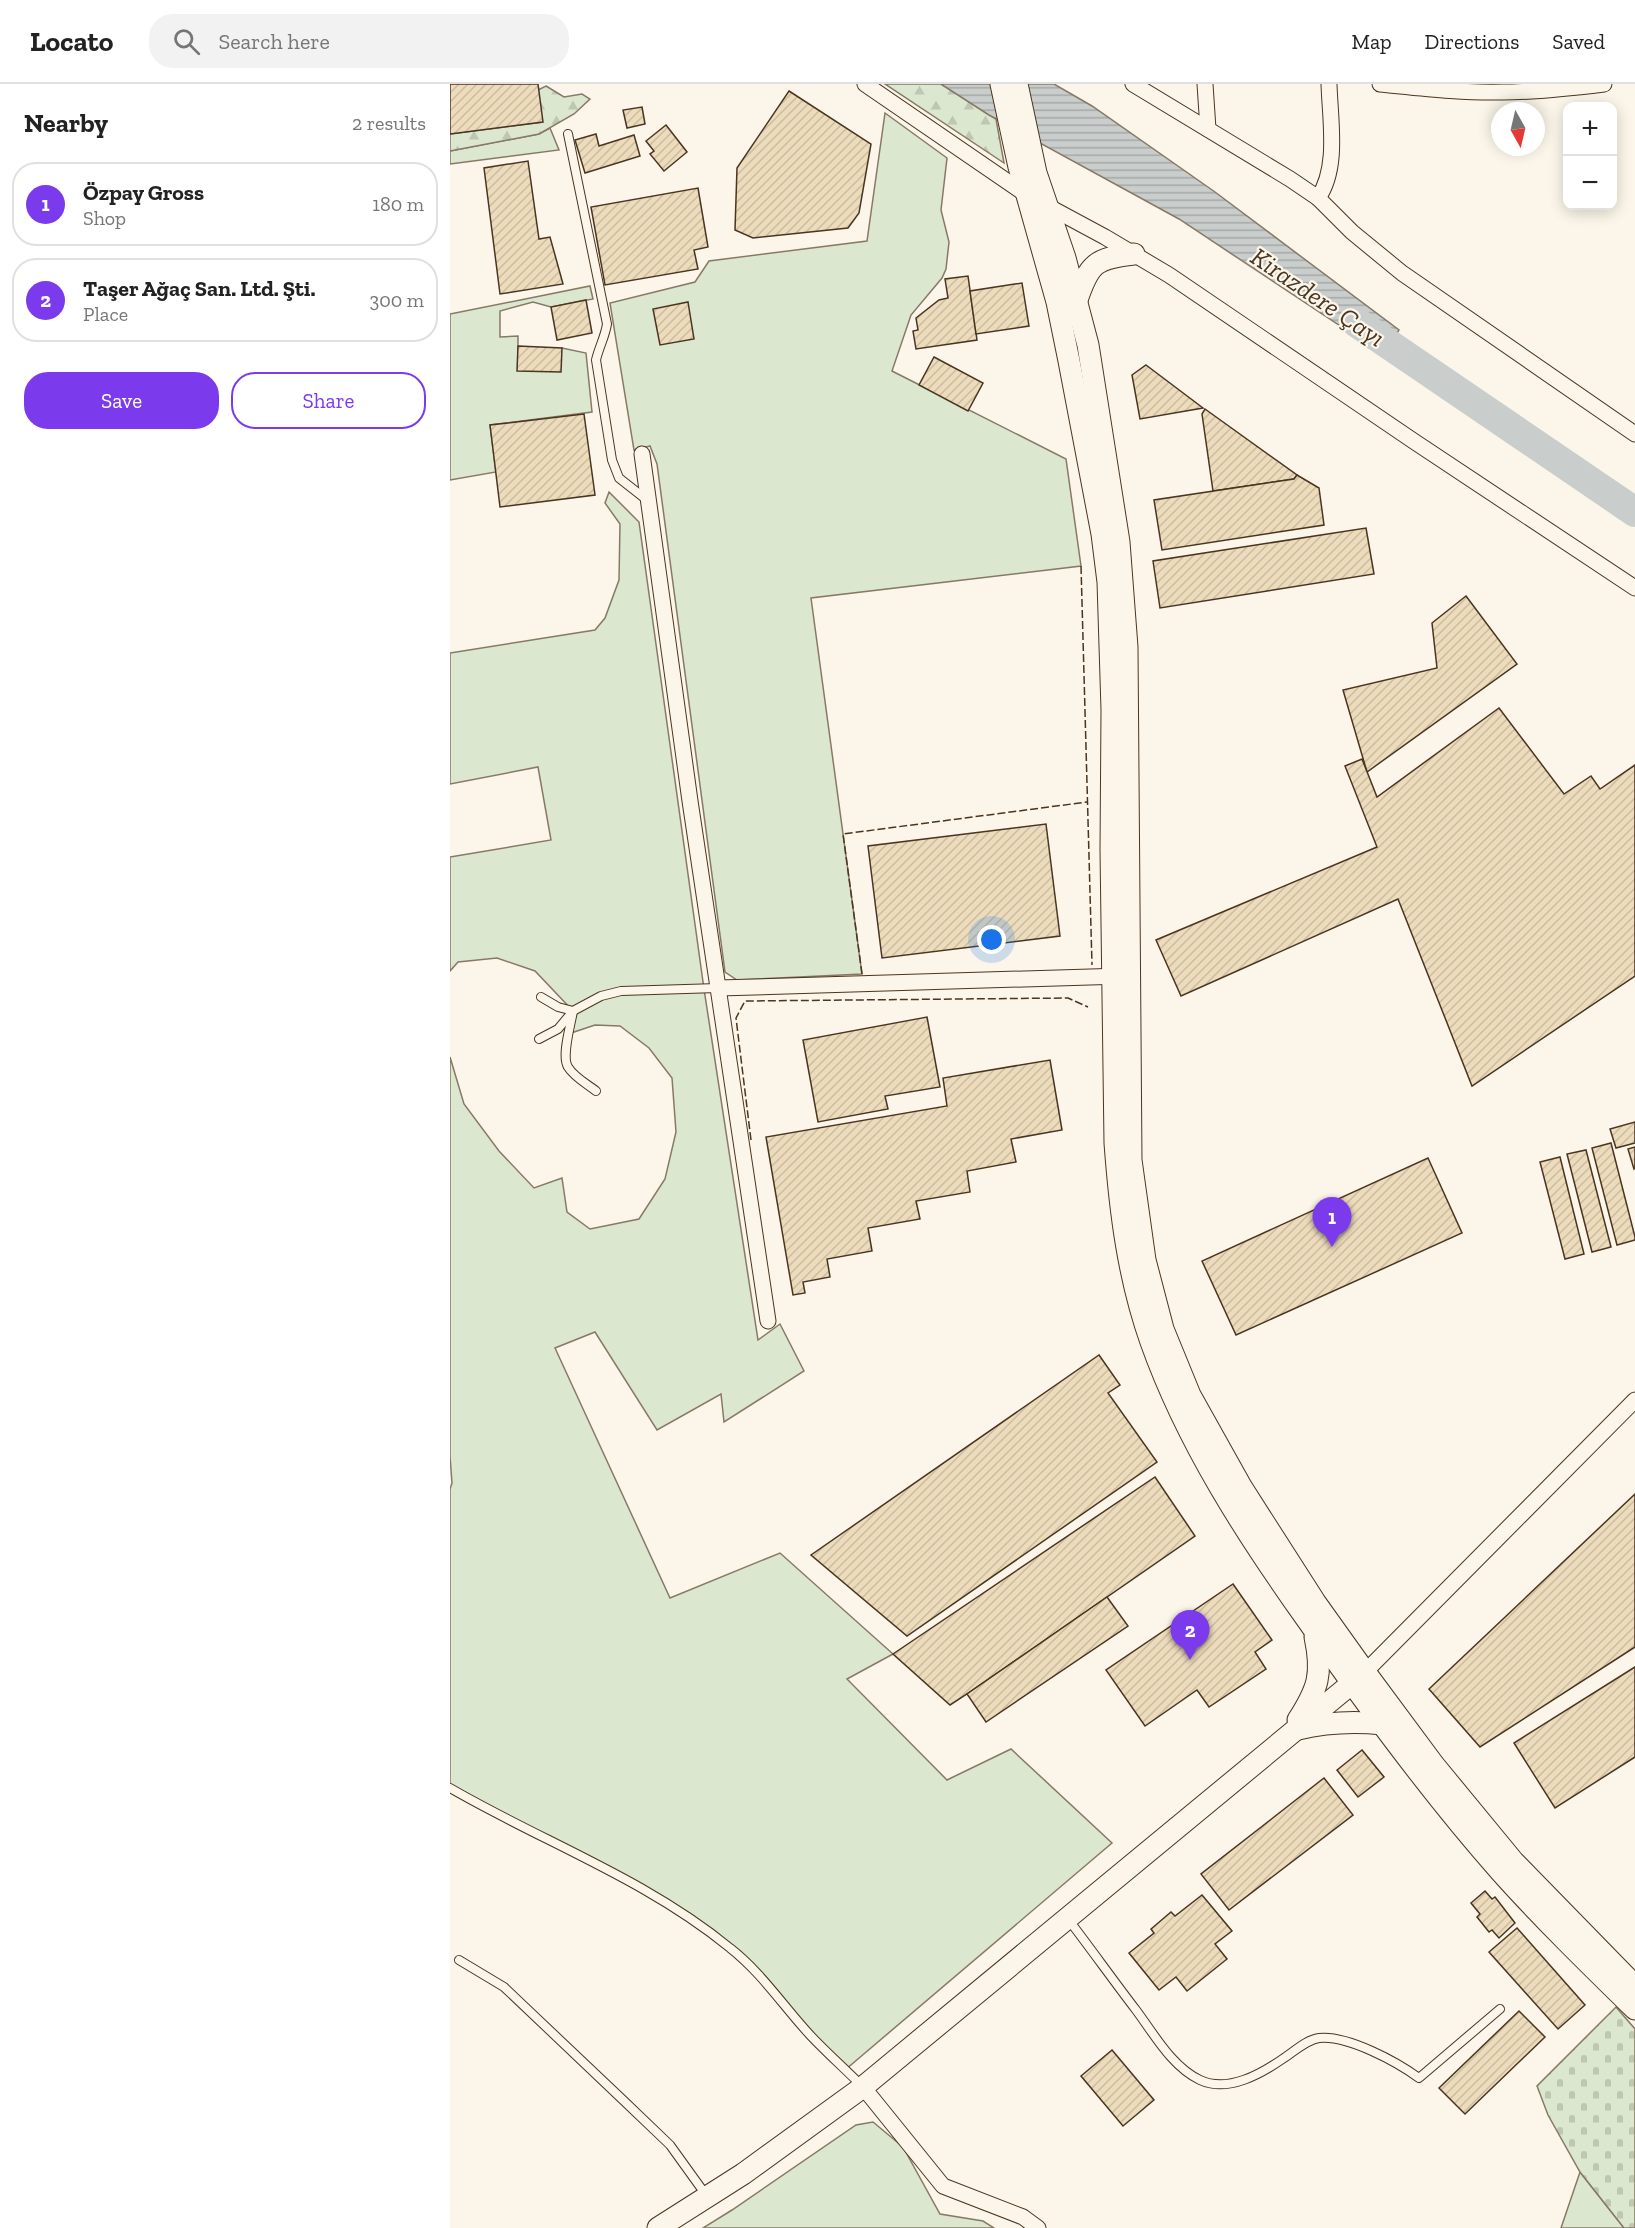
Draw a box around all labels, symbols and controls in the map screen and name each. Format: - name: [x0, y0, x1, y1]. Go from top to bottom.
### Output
- search box: [149, 14, 569, 68]
- text: Locato: [30, 25, 113, 58]
- icon: search: [170, 25, 203, 58]
- text: Search here: [218, 28, 330, 55]
- text: Map: [1352, 29, 1392, 54]
- text: Directions: [1425, 29, 1519, 54]
- text: Saved: [1552, 29, 1605, 54]
- north arrow: [1491, 102, 1545, 156]
- map controls: [1563, 102, 1617, 210]
- button: +: [1563, 102, 1617, 156]
- text: Nearby: [24, 107, 108, 139]
- text: 2 results: [352, 111, 426, 135]
- button: −: [1563, 156, 1617, 210]
- text: Özpay Gross: [83, 179, 204, 206]
- text: 1: [41, 192, 50, 216]
- text: 180 m: [372, 192, 424, 216]
- text: Shop: [83, 206, 126, 230]
- water label: Kirazdere Çayı: [1245, 240, 1391, 354]
- text: Taşer Ağaç San. Ltd. Şti.: [83, 275, 315, 302]
- text: 2: [40, 288, 51, 312]
- text: 300 m: [369, 288, 424, 312]
- text: Place: [83, 302, 128, 326]
- button: Save: [24, 372, 219, 429]
- button: Share: [231, 372, 426, 429]
- your location: [977, 925, 1006, 954]
- pin: 1: [1312, 1198, 1352, 1247]
- pin: 2: [1170, 1610, 1210, 1660]

